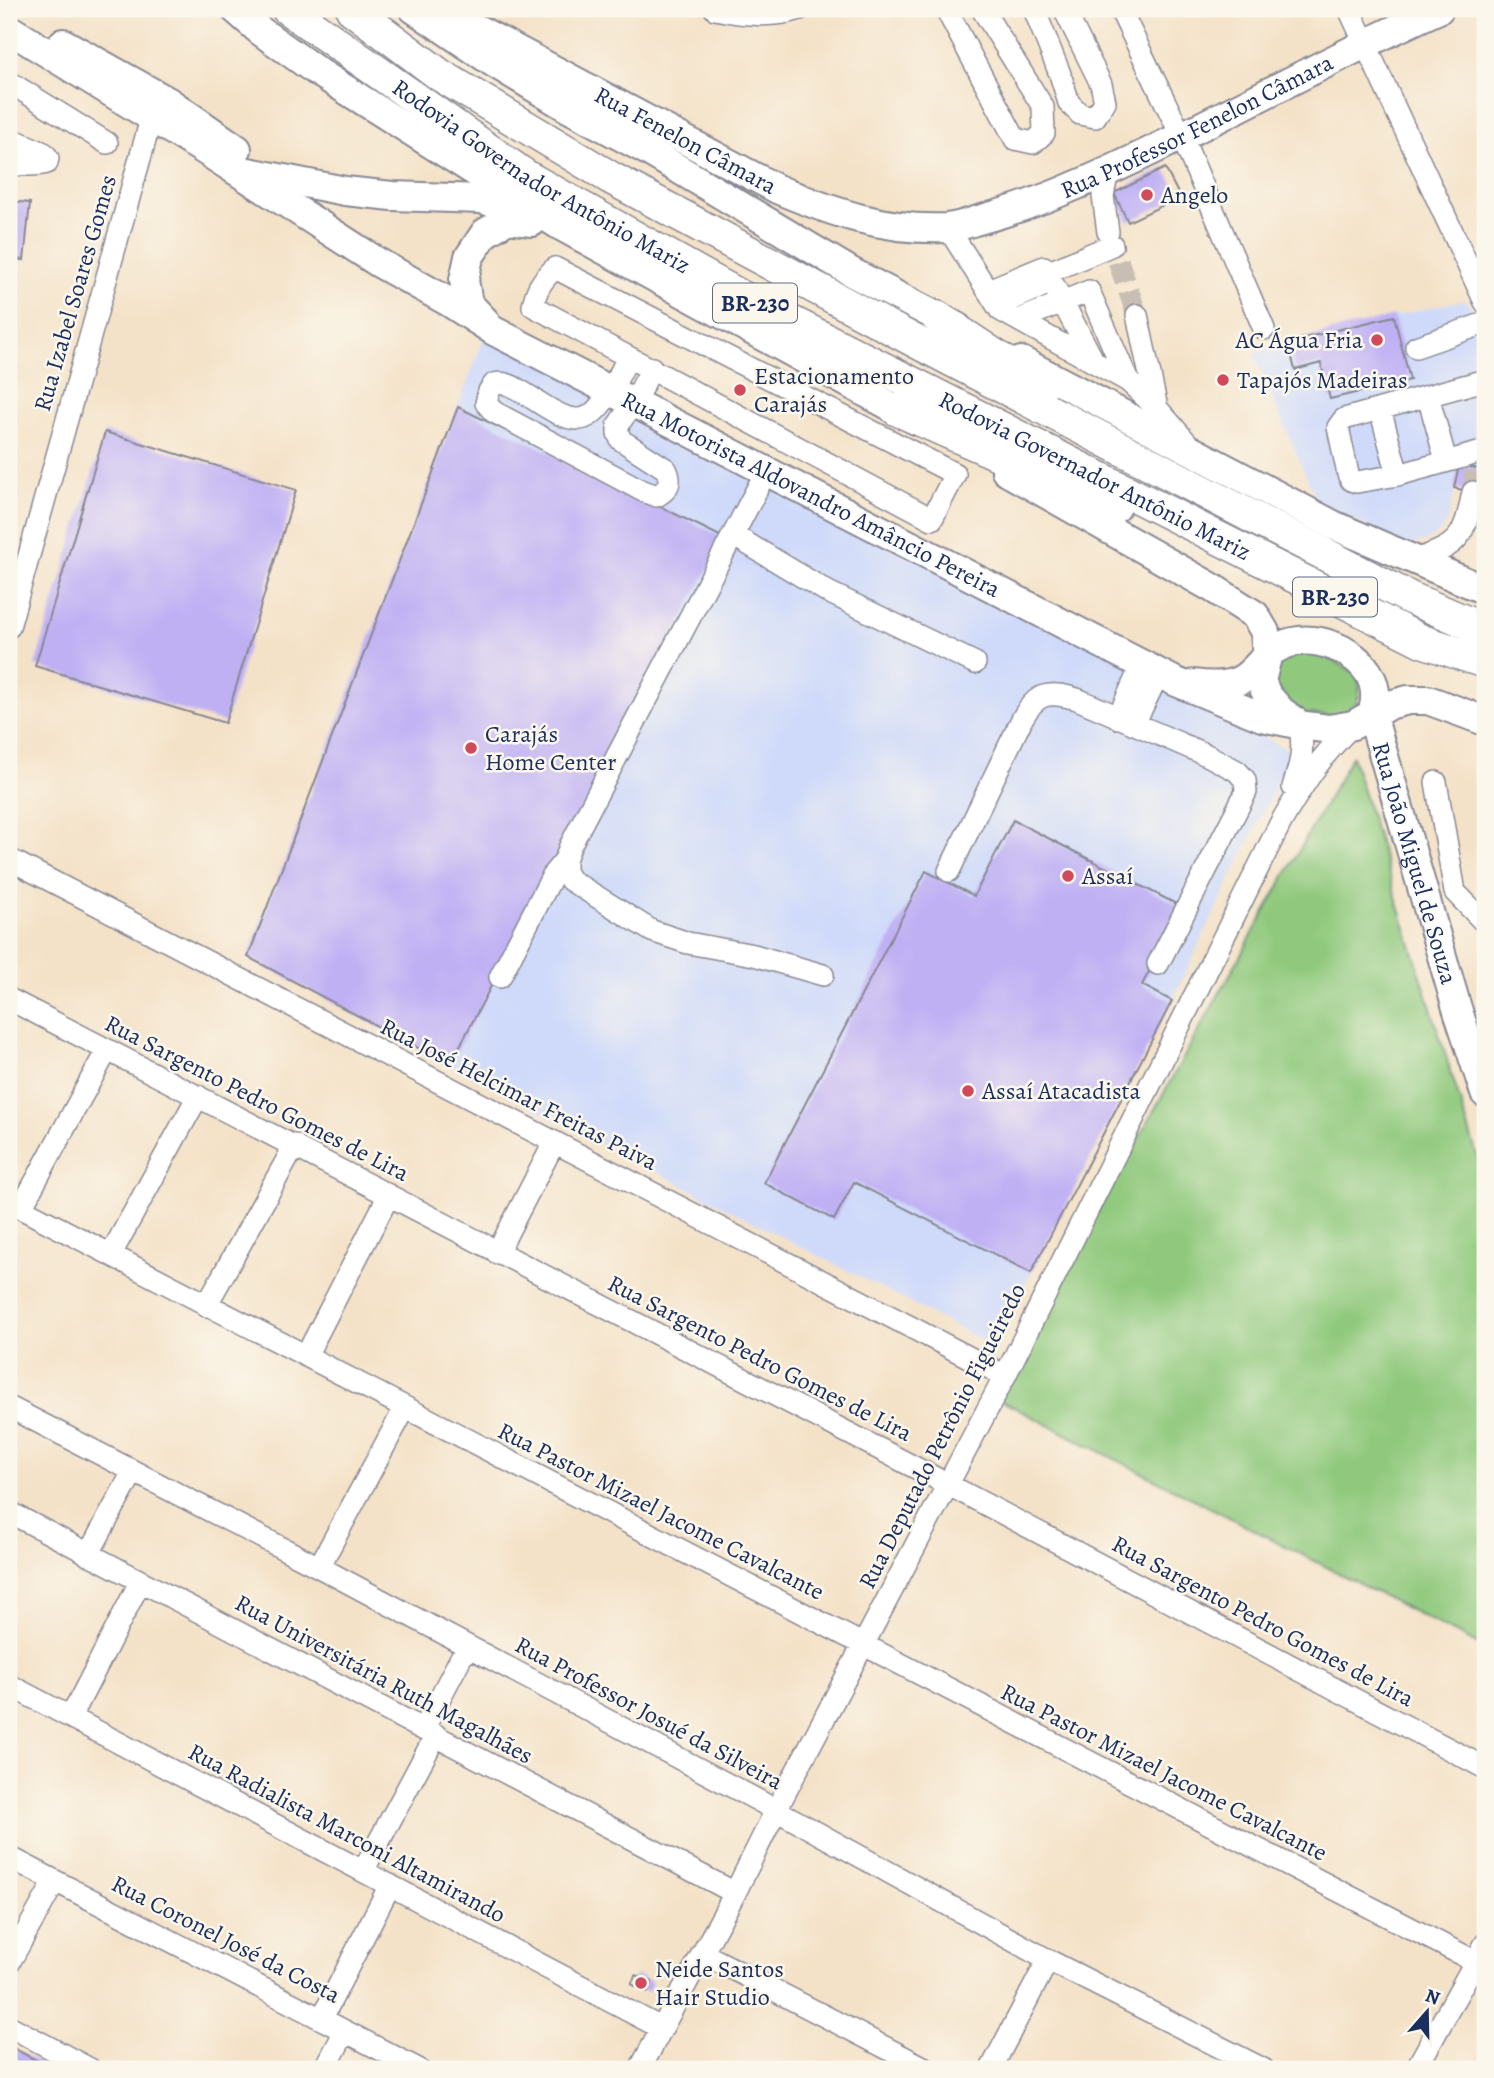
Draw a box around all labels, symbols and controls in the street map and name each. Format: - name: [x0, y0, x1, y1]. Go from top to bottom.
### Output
- street label: Rua Professor Fenelon Câmara: [1056, 46, 1339, 206]
- street label: Rodovia Governador Antônio Mariz: [386, 71, 696, 281]
- street label: Rua Fenelon Câmara: [589, 79, 783, 202]
- street label: Rua Izabel Soares Gomes: [26, 171, 124, 415]
- place label: Angelo: [1160, 179, 1228, 211]
- marker: Angelo: [1139, 187, 1155, 203]
- road number: BR-230: [713, 284, 797, 322]
- place label: AC Água Fria: [1235, 324, 1364, 356]
- marker: AC Água Fria: [1369, 332, 1385, 348]
- place label: Estacionamento Carajás: [754, 360, 914, 420]
- place label: Tapajós Madeiras: [1237, 364, 1408, 396]
- marker: Tapajós Madeiras: [1215, 372, 1231, 388]
- marker: Estacionamento Carajás: [732, 382, 748, 398]
- street label: Rua Motorista Aldovandro Amâncio Pereira: [616, 383, 1007, 605]
- street label: Rodovia Governador Antônio Mariz: [933, 383, 1257, 568]
- road number: BR-230: [1293, 578, 1377, 617]
- place label: Carajás Home Center: [485, 718, 616, 778]
- street label: Rua João Miguel de Souza: [1365, 738, 1465, 989]
- marker: Carajás Home Center: [463, 740, 479, 756]
- place label: Assaí: [1081, 860, 1133, 892]
- marker: Assaí: [1060, 868, 1076, 884]
- street label: Rua Sargento Pedro Gomes de Lira: [99, 1007, 415, 1189]
- street label: Rua José Helcimar Freitas Paiva: [375, 1010, 664, 1178]
- place label: Assaí Atacadista: [981, 1075, 1141, 1107]
- marker: Assaí Atacadista: [960, 1083, 976, 1099]
- street label: Rua Sargento Pedro Gomes de Lira: [602, 1267, 918, 1449]
- street label: Rua Deputado Petrônio Figueiredo: [851, 1278, 1033, 1594]
- street label: Rua Pastor Mizael Jacome Cavalcante: [492, 1415, 830, 1607]
- street label: Rua Sargento Pedro Gomes de Lira: [1106, 1528, 1420, 1715]
- street label: Rua Universitária Ruth Magalhães: [229, 1587, 539, 1771]
- street label: Rua Professor Josué da Silveira: [509, 1629, 789, 1798]
- street label: Rua Pastor Mizael Jacome Cavalcante: [995, 1676, 1333, 1868]
- street label: Rua Radialista Marconi Altamirando: [183, 1735, 511, 1931]
- street label: Rua Coronel José da Costa: [106, 1867, 347, 2011]
- place label: Neide Santos Hair Studio: [655, 1953, 784, 2013]
- marker: Neide Santos Hair Studio: [633, 1975, 649, 1991]
- north arrow: [1392, 1976, 1462, 2046]
- text: N: [1422, 1982, 1444, 2012]

